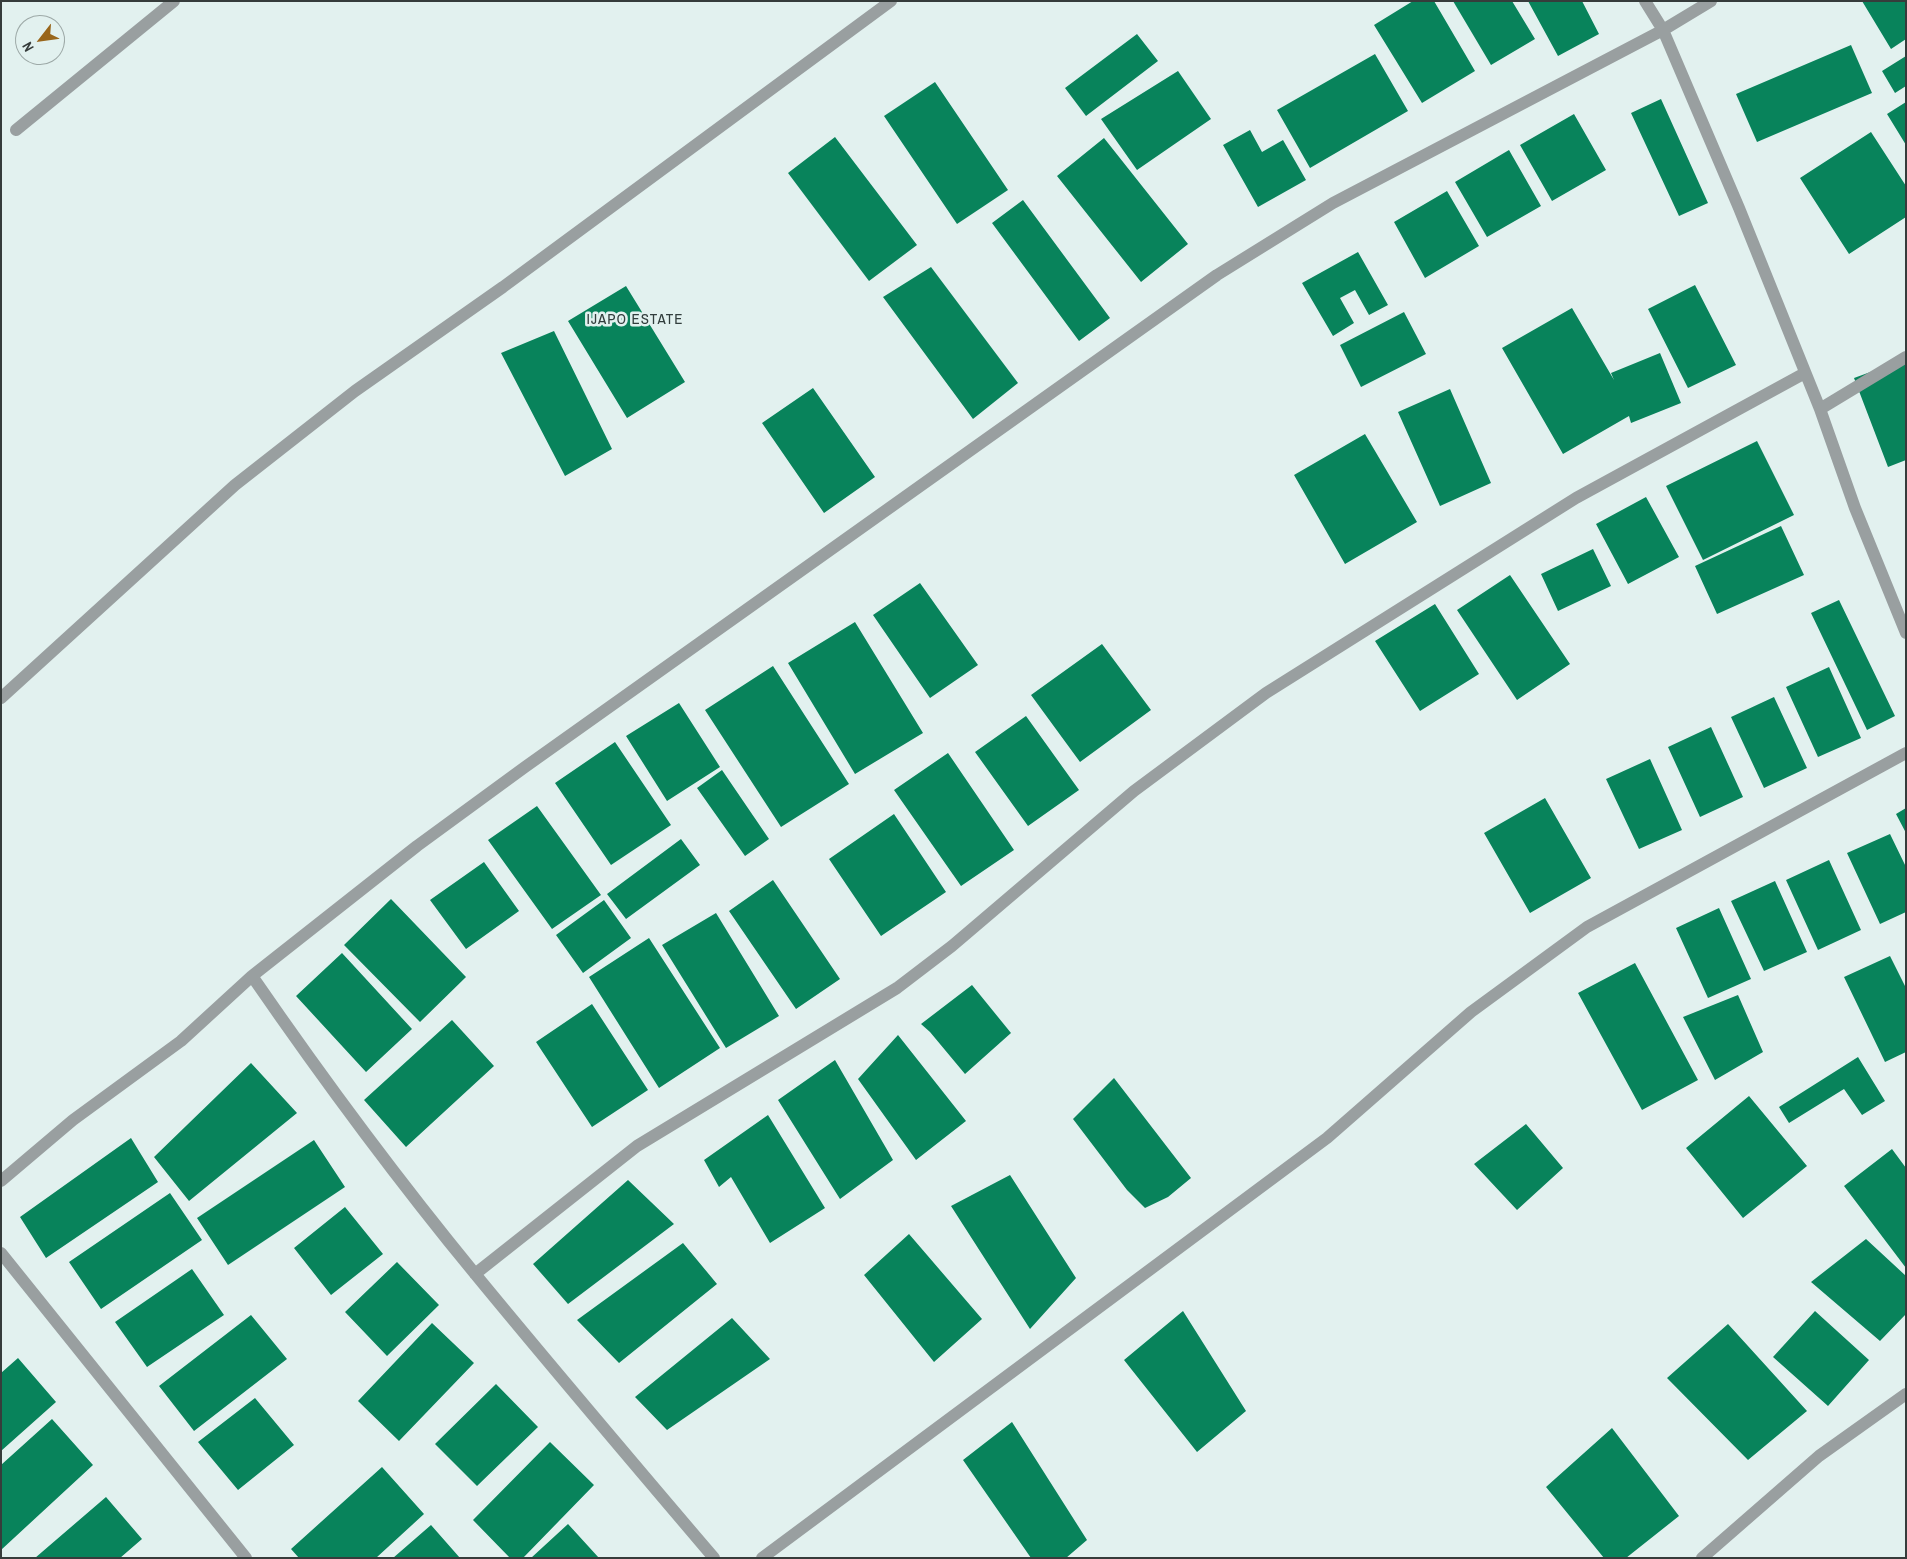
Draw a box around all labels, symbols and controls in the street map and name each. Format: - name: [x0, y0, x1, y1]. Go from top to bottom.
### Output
- north arrow: [15, 15, 65, 65]
- text: N: [18, 39, 38, 55]
- district label: IJAPO ESTATE: [585, 311, 685, 329]

